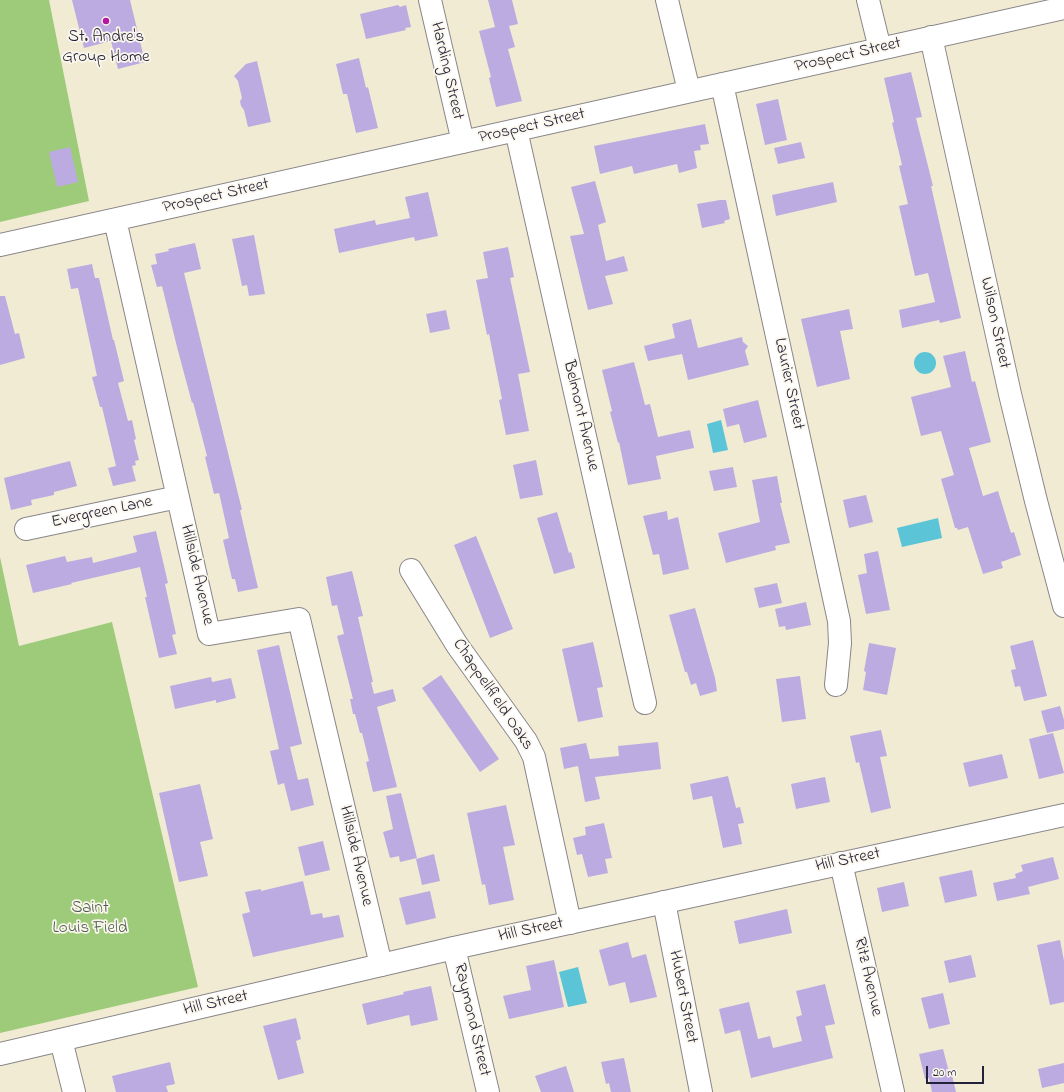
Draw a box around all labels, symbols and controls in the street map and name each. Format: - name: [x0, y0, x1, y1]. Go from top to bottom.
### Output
- marker: St. Andre's Group Home: [101, 16, 111, 26]
- street label: Harding Street: [425, 20, 467, 122]
- place label: St. Andre's Group Home: [62, 28, 150, 68]
- street label: Prospect Street: [793, 34, 903, 78]
- street label: Prospect Street: [477, 105, 587, 149]
- street label: Prospect Street: [161, 175, 271, 219]
- street label: Wilson Street: [974, 275, 1014, 371]
- street label: Laurier Street: [768, 336, 808, 432]
- street label: Belmont Avenue: [557, 359, 603, 473]
- street label: Evergreen Lane: [50, 492, 154, 534]
- street label: Hillside Avenue: [175, 523, 217, 627]
- street label: Chappellfield Oaks: [447, 635, 537, 755]
- street label: Hillside Avenue: [334, 804, 376, 908]
- street label: Hill Street: [814, 844, 882, 878]
- park label: Saint Louis Field: [53, 899, 127, 939]
- street label: Hill Street: [497, 914, 565, 948]
- street label: Ritz Avenue: [848, 936, 886, 1018]
- street label: Hubert Street: [663, 949, 701, 1045]
- street label: Raymond Street: [448, 962, 494, 1078]
- street label: Hill Street: [182, 987, 250, 1021]
- scale bar: [928, 1058, 986, 1084]
- text: 20 m: [933, 1064, 956, 1082]

